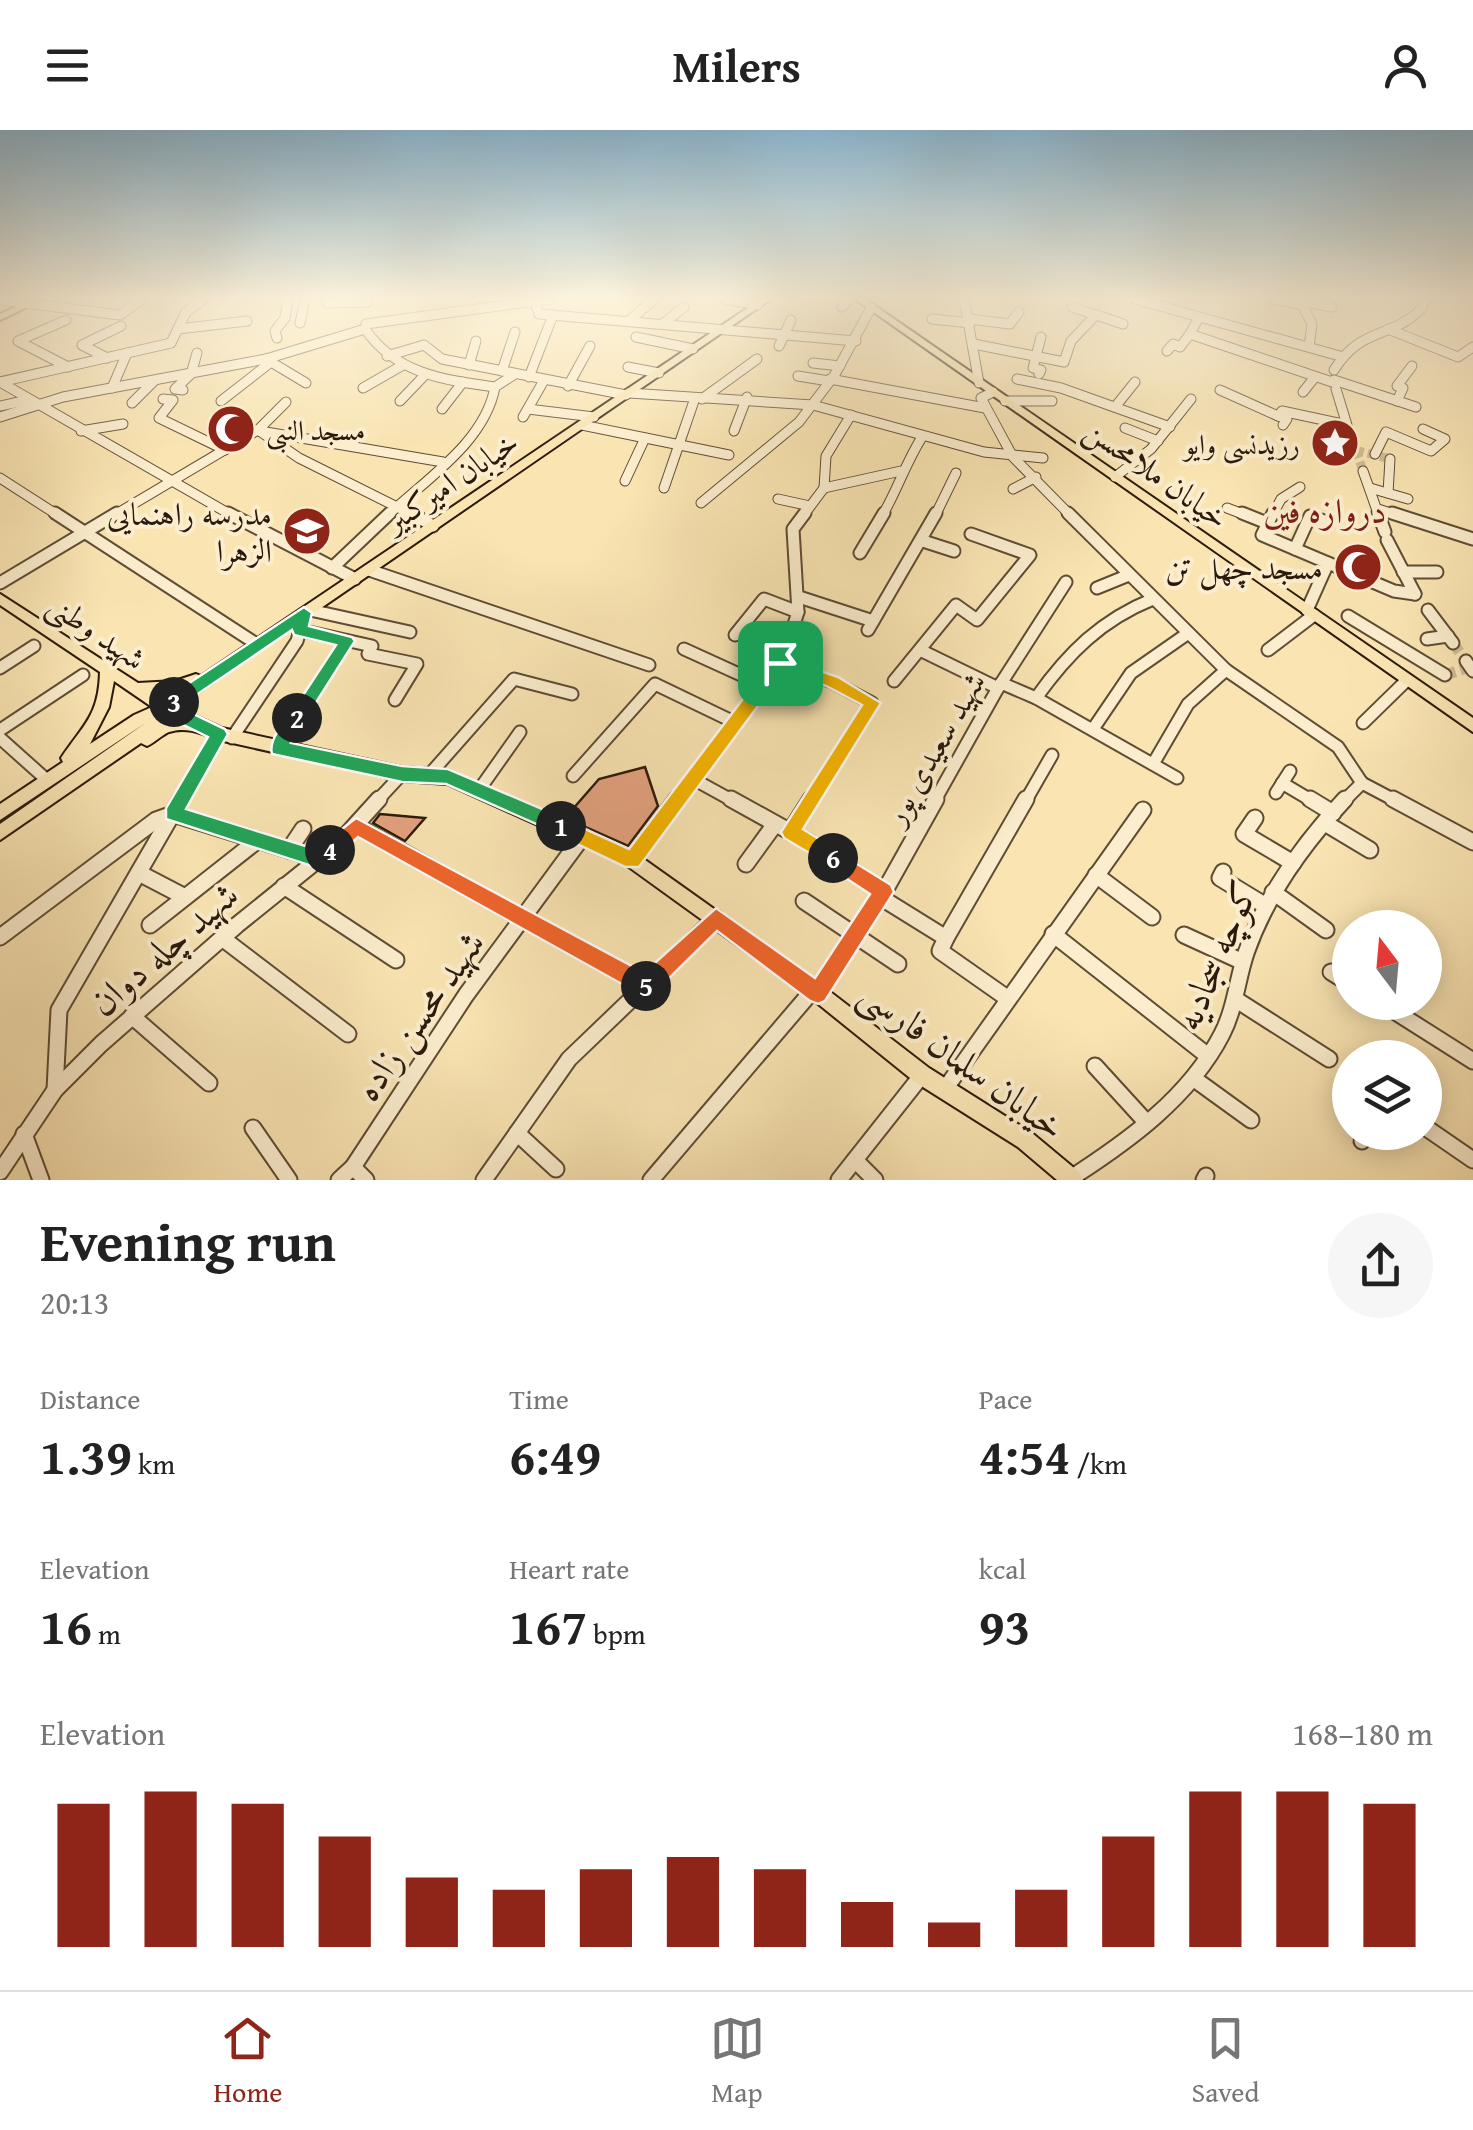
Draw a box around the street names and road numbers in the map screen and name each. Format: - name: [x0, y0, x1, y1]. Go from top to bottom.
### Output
- street label: خیابان ملامحسن: [1075, 406, 1239, 540]
- street label: خیابان امیرکبیر: [372, 419, 528, 545]
- street label: شهید وطنی: [38, 581, 156, 681]
- street label: شهید سعیدی پور: [870, 663, 997, 836]
- street label: شهید چله دوان: [76, 867, 250, 1029]
- street label: کوچه سجادیه: [1158, 871, 1272, 1039]
- street label: شهید محسن زاده: [339, 918, 497, 1112]
- street label: خیابان سلمان فارسی: [848, 965, 1078, 1153]

